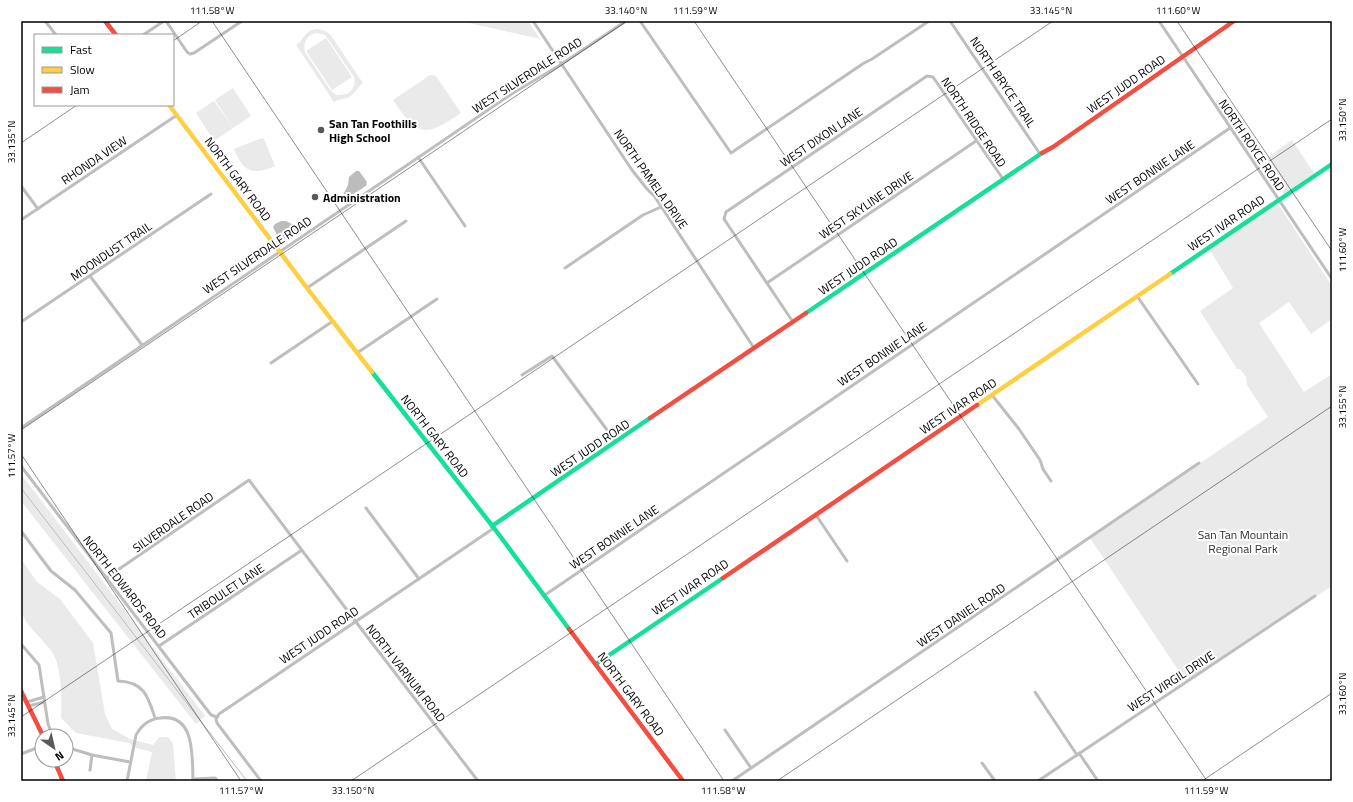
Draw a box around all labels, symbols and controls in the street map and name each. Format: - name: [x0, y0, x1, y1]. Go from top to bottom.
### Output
- text: 111.58°W: [190, 3, 234, 18]
- text: 33.140°N: [605, 3, 647, 18]
- text: 111.59°W: [673, 3, 717, 18]
- text: 33.145°N: [1030, 3, 1072, 18]
- text: 111.60°W: [1156, 3, 1200, 18]
- street label: WEST SILVERDALE ROAD: [468, 32, 586, 118]
- street label: NORTH BRYCE TRAIL: [965, 33, 1041, 132]
- legend: [34, 34, 174, 106]
- text: Fast: [70, 40, 93, 59]
- street label: WEST JUDD ROAD: [1083, 50, 1169, 118]
- text: Slow: [70, 60, 95, 79]
- street label: NORTH RIDGE ROAD: [937, 73, 1011, 171]
- text: Jam: [70, 80, 90, 99]
- street label: NORTH ROYCE ROAD: [1214, 95, 1290, 195]
- text: 33.150°N: [1335, 99, 1350, 141]
- street label: WEST DIXON LANE: [776, 102, 866, 172]
- place label: San Tan Foothills High School: [329, 114, 417, 147]
- text: 33.135°N: [4, 121, 19, 163]
- marker: San Tan Foothills High School: [316, 125, 326, 135]
- street label: NORTH PAMELA DRIVE: [609, 125, 693, 233]
- street label: RHONDA VIEW: [57, 131, 131, 189]
- street label: NORTH GARY ROAD: [200, 133, 276, 225]
- street label: WEST BONNIE LANE: [1102, 135, 1199, 209]
- street label: WEST SKYLINE DRIVE: [815, 166, 917, 244]
- place label: Administration: [323, 188, 401, 207]
- street label: WEST IVAR ROAD: [1184, 190, 1269, 256]
- marker: Administration: [310, 192, 320, 202]
- street label: WEST SILVERDALE ROAD: [199, 211, 316, 299]
- street label: MOONDUST TRAIL: [67, 217, 156, 285]
- text: 111.60°W: [1335, 228, 1350, 272]
- street label: WEST JUDD ROAD: [815, 232, 902, 300]
- street label: WEST BONNIE LANE: [834, 317, 931, 391]
- street label: WEST IVAR ROAD: [916, 373, 1001, 439]
- text: 33.155°N: [1335, 386, 1350, 428]
- street label: NORTH GARY ROAD: [396, 390, 474, 482]
- street label: WEST JUDD ROAD: [547, 414, 634, 482]
- text: 111.57°W: [4, 434, 19, 478]
- street label: SILVERDALE ROAD: [129, 487, 218, 557]
- street label: WEST BONNIE LANE: [566, 500, 663, 574]
- park label: San Tan Mountain Regional Park: [1198, 525, 1288, 558]
- street label: NORTH EDWARDS ROAD: [79, 531, 172, 643]
- street label: WEST IVAR ROAD: [648, 554, 733, 620]
- street label: TRIBOULET LANE: [184, 558, 268, 624]
- street label: WEST DANIEL ROAD: [913, 578, 1009, 652]
- street label: WEST JUDD ROAD: [276, 601, 363, 669]
- street label: NORTH VARNUM ROAD: [362, 620, 451, 726]
- street label: WEST VIRGIL DRIVE: [1124, 645, 1219, 716]
- street label: NORTH GARY ROAD: [593, 648, 669, 740]
- text: 33.160°N: [1335, 673, 1350, 715]
- text: 33.145°N: [4, 695, 19, 737]
- north arrow: [34, 728, 74, 768]
- text: N: [52, 748, 67, 765]
- text: 111.57°W: [219, 783, 263, 798]
- text: 33.150°N: [332, 783, 374, 798]
- text: 111.58°W: [701, 783, 745, 798]
- text: 111.59°W: [1184, 783, 1228, 798]

